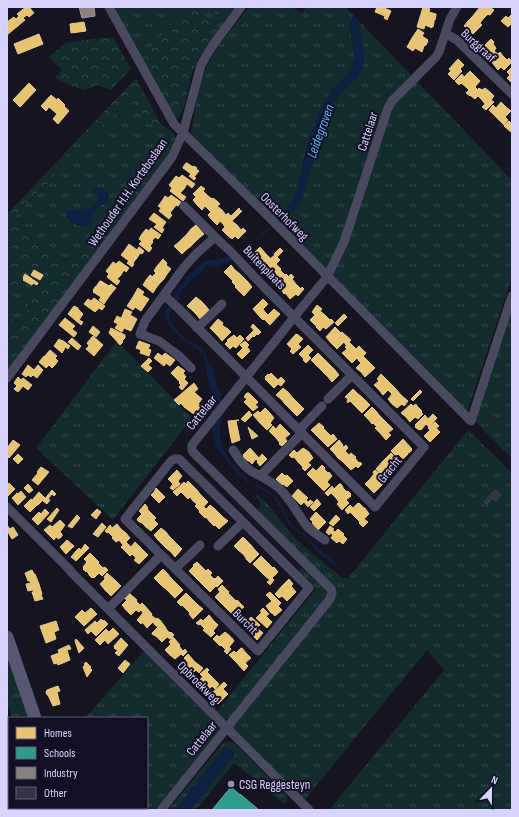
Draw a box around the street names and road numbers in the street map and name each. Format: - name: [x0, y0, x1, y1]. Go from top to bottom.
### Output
- street label: Burggraaf: [457, 25, 499, 66]
- street label: Cattelaar: [354, 109, 382, 153]
- street label: Wethouder H.H. Korteboslaan: [85, 136, 171, 250]
- street label: Oosterhofweg: [257, 189, 312, 244]
- street label: Buitenplaats: [240, 242, 289, 293]
- street label: Cattelaar: [183, 392, 221, 433]
- street label: Gracht: [374, 453, 405, 486]
- street label: Burcht: [229, 606, 261, 638]
- street label: Opbroekweg: [174, 658, 223, 707]
- street label: Cattelaar: [183, 718, 221, 759]

